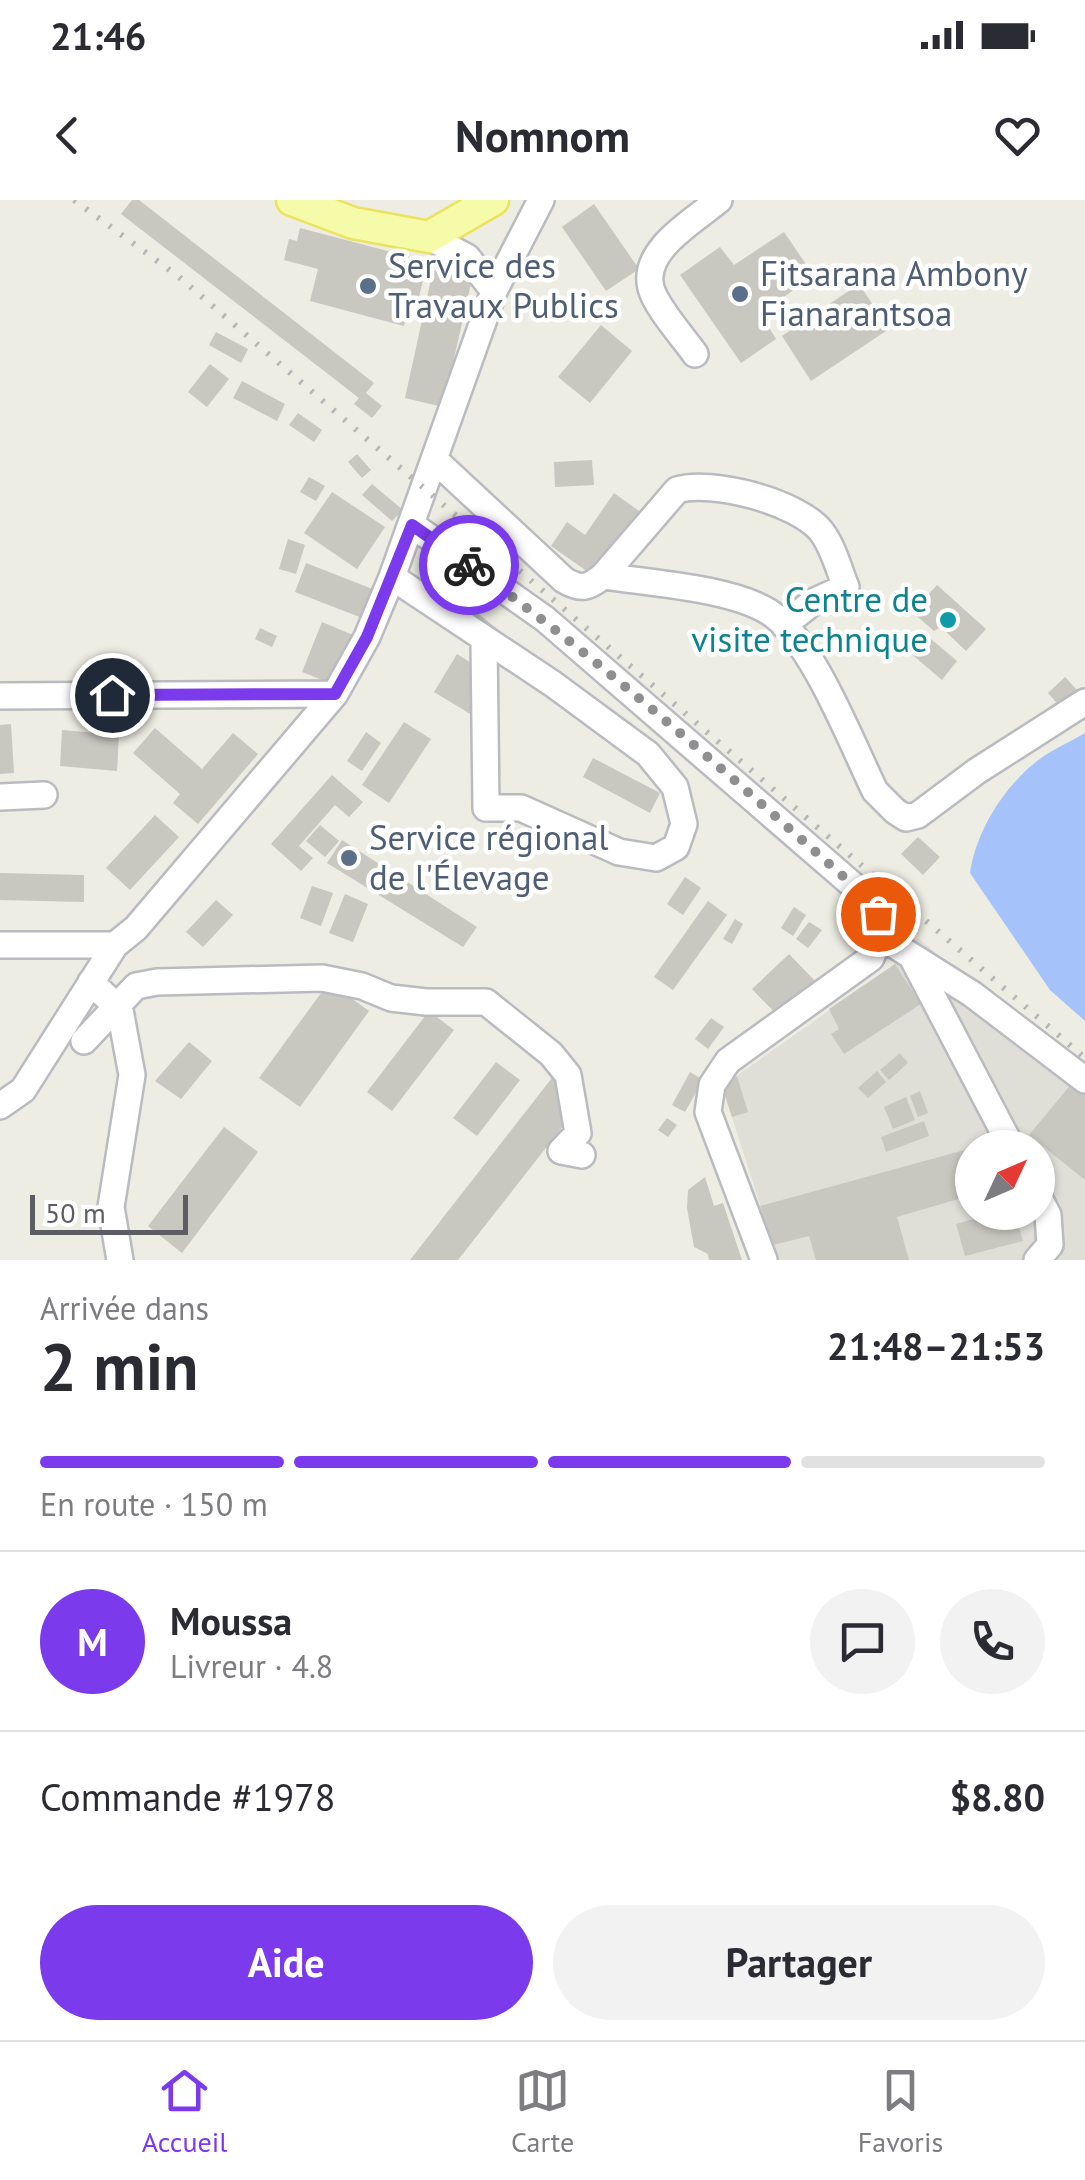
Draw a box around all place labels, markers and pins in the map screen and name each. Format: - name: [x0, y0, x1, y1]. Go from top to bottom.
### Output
- place label: Service des Travaux Publics: [388, 242, 619, 328]
- place label: Fitsarana Ambony Fianarantsoa: [760, 250, 1027, 336]
- marker: Service des Travaux Publics: [357, 275, 379, 297]
- marker: Fitsarana Ambony Fianarantsoa: [729, 283, 751, 305]
- place label: Centre de visite technique: [691, 576, 928, 662]
- marker: Centre de visite technique: [937, 609, 959, 631]
- pin: [70, 653, 155, 738]
- place label: Service régional de l'Élevage: [369, 814, 609, 900]
- marker: Service régional de l'Élevage: [338, 847, 360, 869]
- pin: [836, 872, 921, 957]

